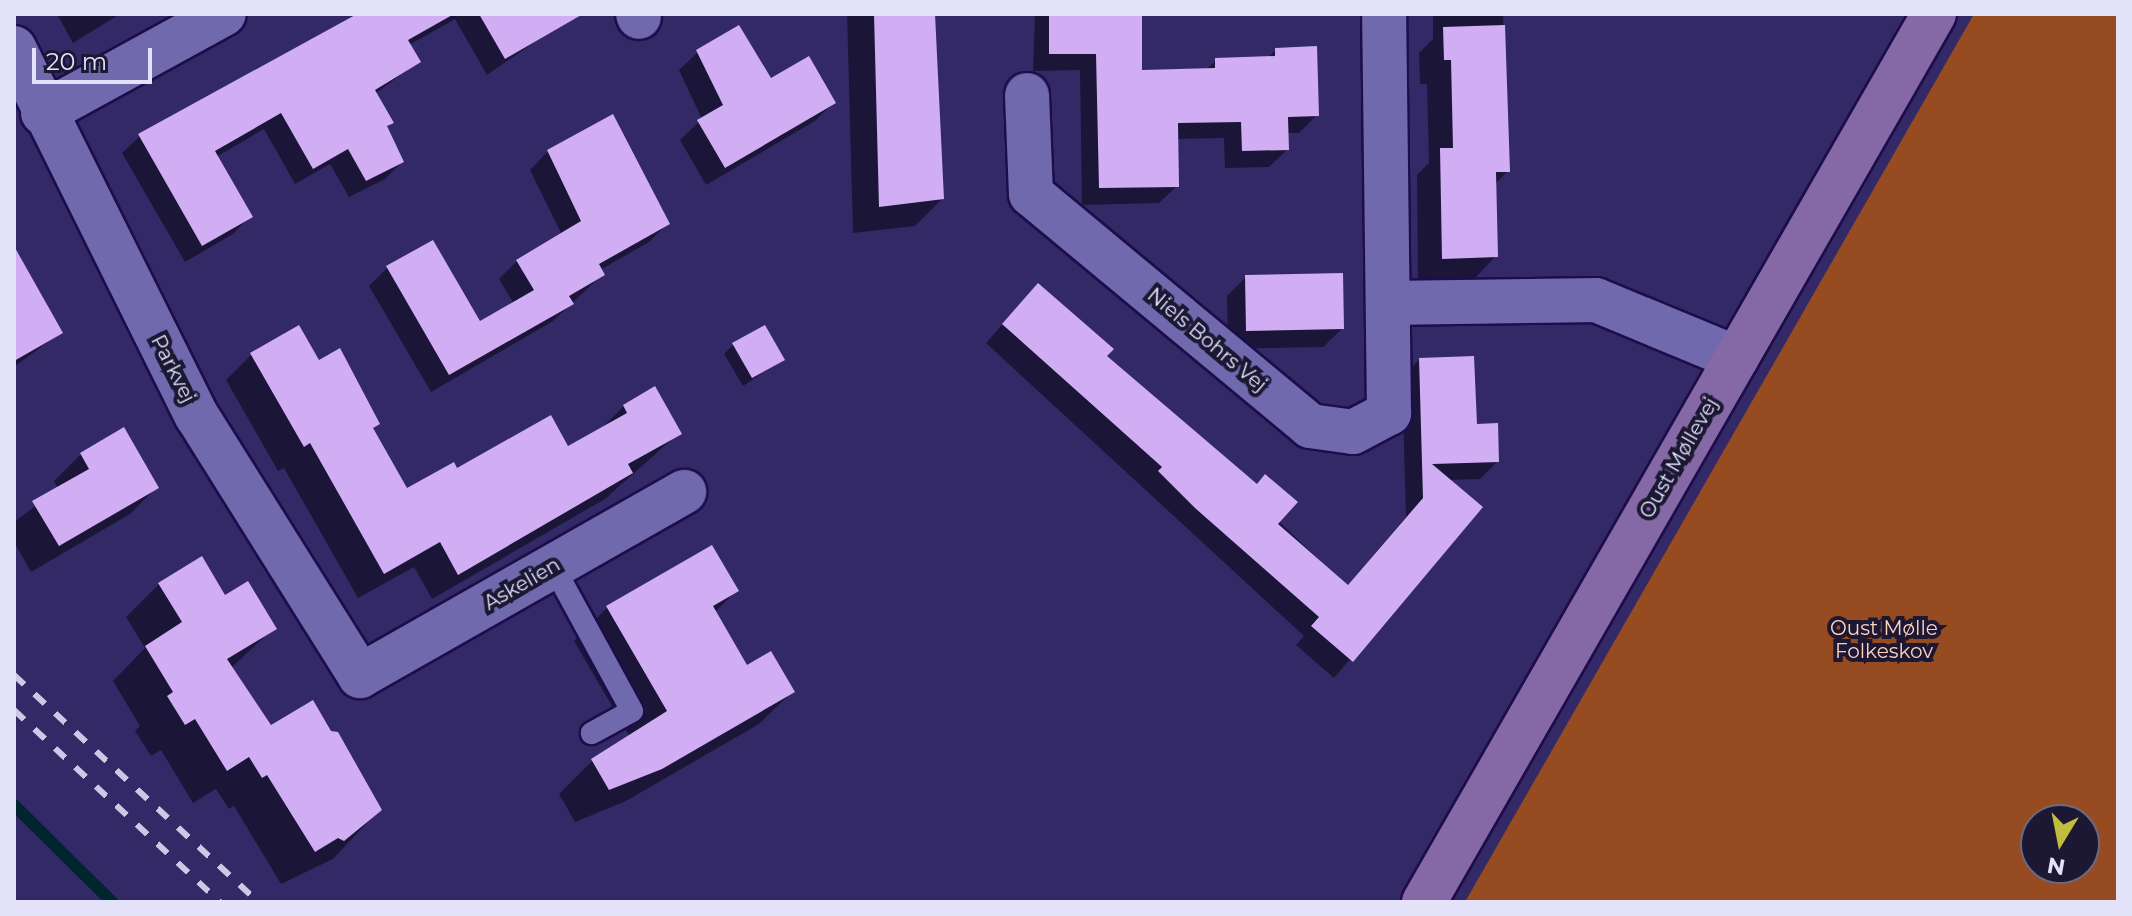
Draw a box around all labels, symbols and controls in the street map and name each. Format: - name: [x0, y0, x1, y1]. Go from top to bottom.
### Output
- scale bar: [36, 32, 156, 82]
- text: 20 m: [46, 47, 107, 76]
- street label: Niels Bohrs Vej: [1142, 283, 1272, 397]
- street label: Parkvej: [146, 331, 200, 407]
- street label: Oust Møllevej: [1635, 393, 1723, 523]
- street label: Askelien: [480, 553, 564, 615]
- park label: Oust Mølle Folkeskov: [1830, 617, 1938, 664]
- north arrow: [2020, 804, 2100, 884]
- text: N: [2045, 851, 2067, 881]

